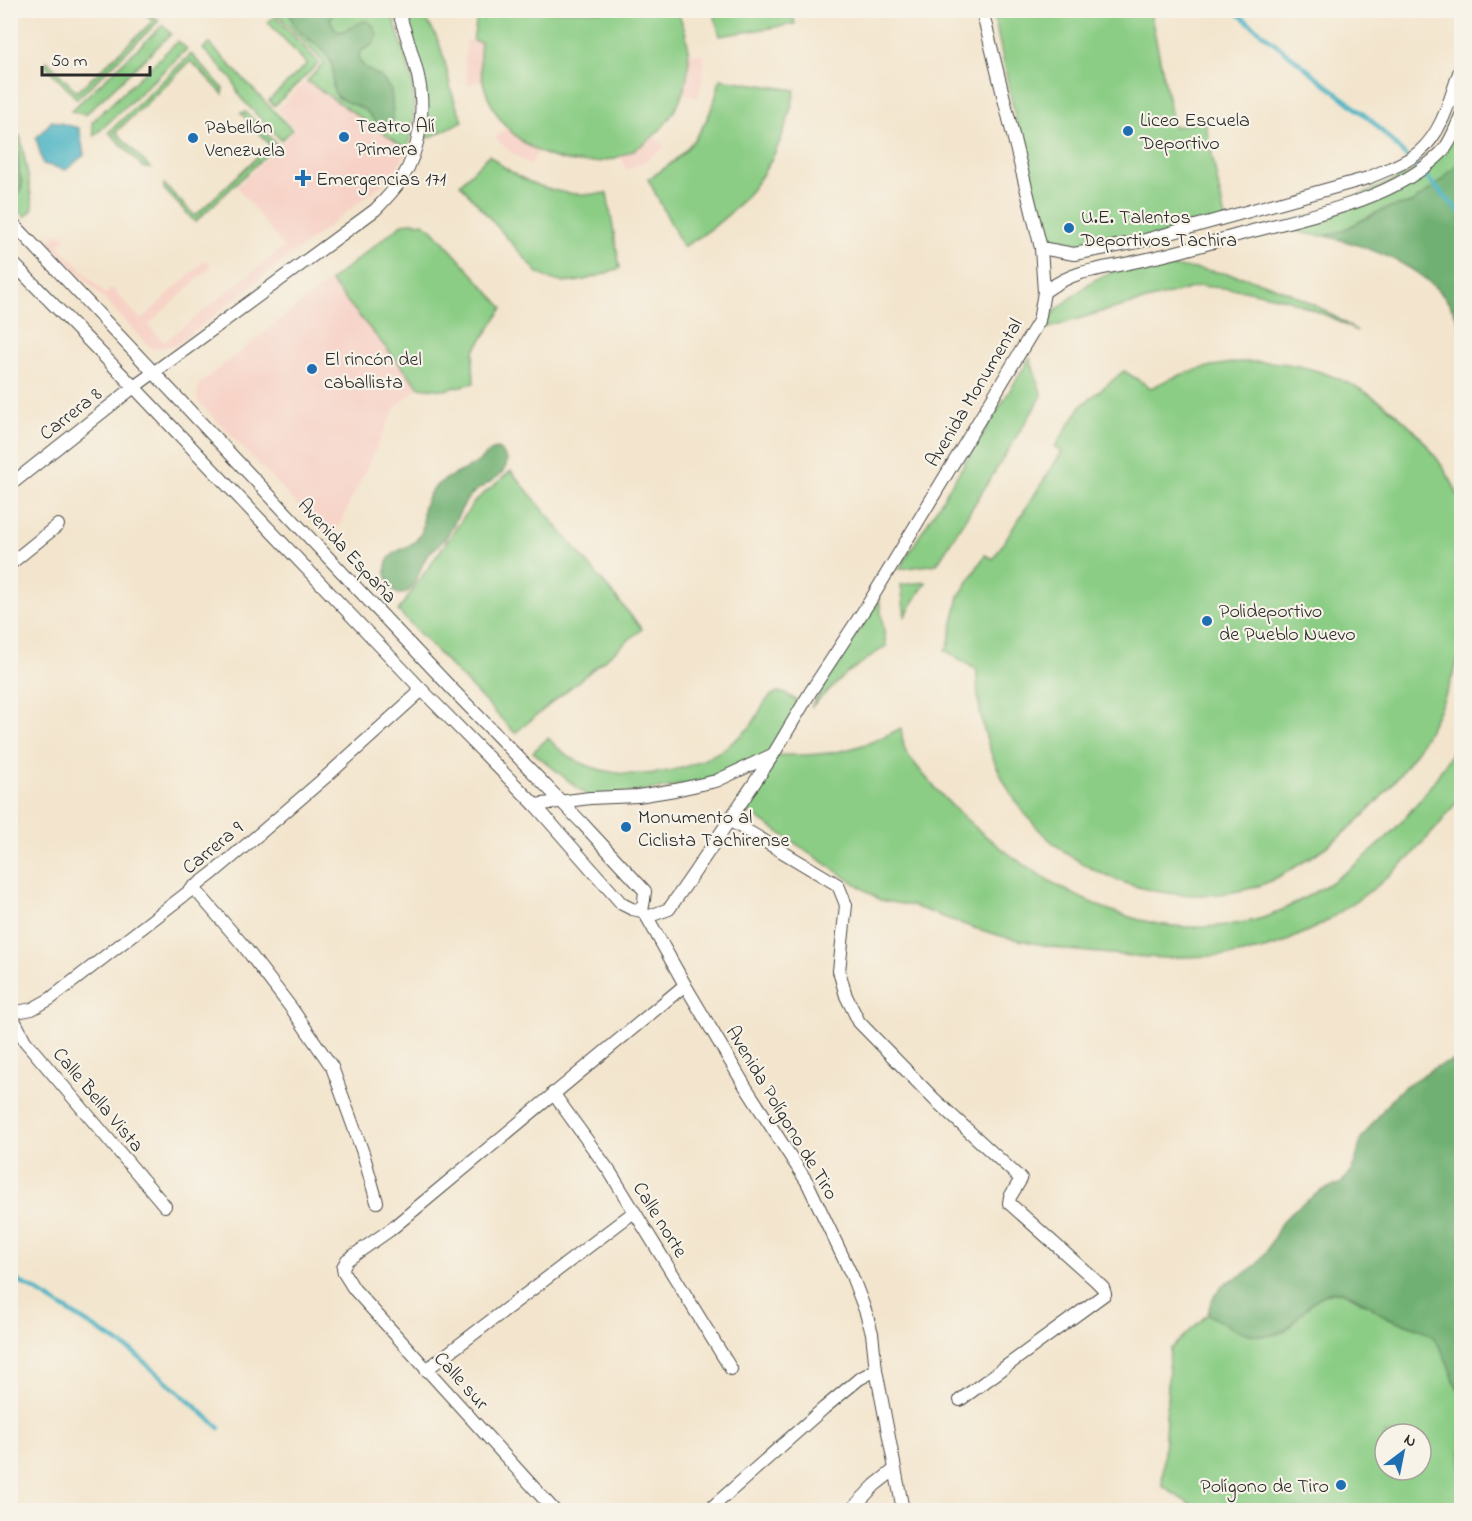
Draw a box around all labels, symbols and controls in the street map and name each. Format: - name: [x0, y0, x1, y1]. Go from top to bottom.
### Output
- scale bar: [42, 39, 150, 77]
- text: 50 m: [51, 49, 88, 75]
- place label: Liceo Escuela Deportivo: [1139, 107, 1250, 159]
- place label: Teatro Alí Primera: [356, 113, 435, 165]
- place label: Pabellón Venezuela: [204, 114, 285, 166]
- marker: Liceo Escuela Deportivo: [1121, 124, 1135, 138]
- marker: Teatro Alí Primera: [337, 130, 351, 144]
- marker: Pabellón Venezuela: [186, 131, 200, 145]
- place label: Emergencias 171: [316, 166, 446, 196]
- marker: Emergencias 171: [294, 169, 312, 187]
- place label: U.E. Talentos Deportivos Tachira: [1080, 204, 1237, 256]
- marker: U.E. Talentos Deportivos Tachira: [1062, 221, 1076, 235]
- street label: Avenida Monumental: [919, 313, 1031, 473]
- place label: El rincón del caballista: [324, 346, 422, 398]
- marker: El rincón del caballista: [305, 362, 319, 376]
- street label: Carrera 8: [34, 381, 109, 449]
- street label: Avenida España: [290, 493, 403, 611]
- place label: Polideportivo de Pueblo Nuevo: [1219, 598, 1356, 650]
- marker: Polideportivo de Pueblo Nuevo: [1200, 614, 1214, 628]
- place label: Monumento al Ciclista Tachirense: [638, 804, 790, 856]
- street label: Carrera 9: [177, 815, 250, 883]
- marker: Monumento al Ciclista Tachirense: [619, 820, 633, 834]
- street label: Avenida Polígono de Tiro: [716, 1021, 844, 1206]
- street label: Calle Bella Vista: [44, 1042, 150, 1159]
- street label: Calle norte: [624, 1177, 694, 1264]
- street label: Calle sur: [426, 1346, 495, 1418]
- north arrow: [1373, 1422, 1433, 1482]
- text: N: [1399, 1428, 1421, 1454]
- place label: Polígono de Tiro: [1200, 1473, 1329, 1503]
- marker: Polígono de Tiro: [1334, 1478, 1348, 1492]

